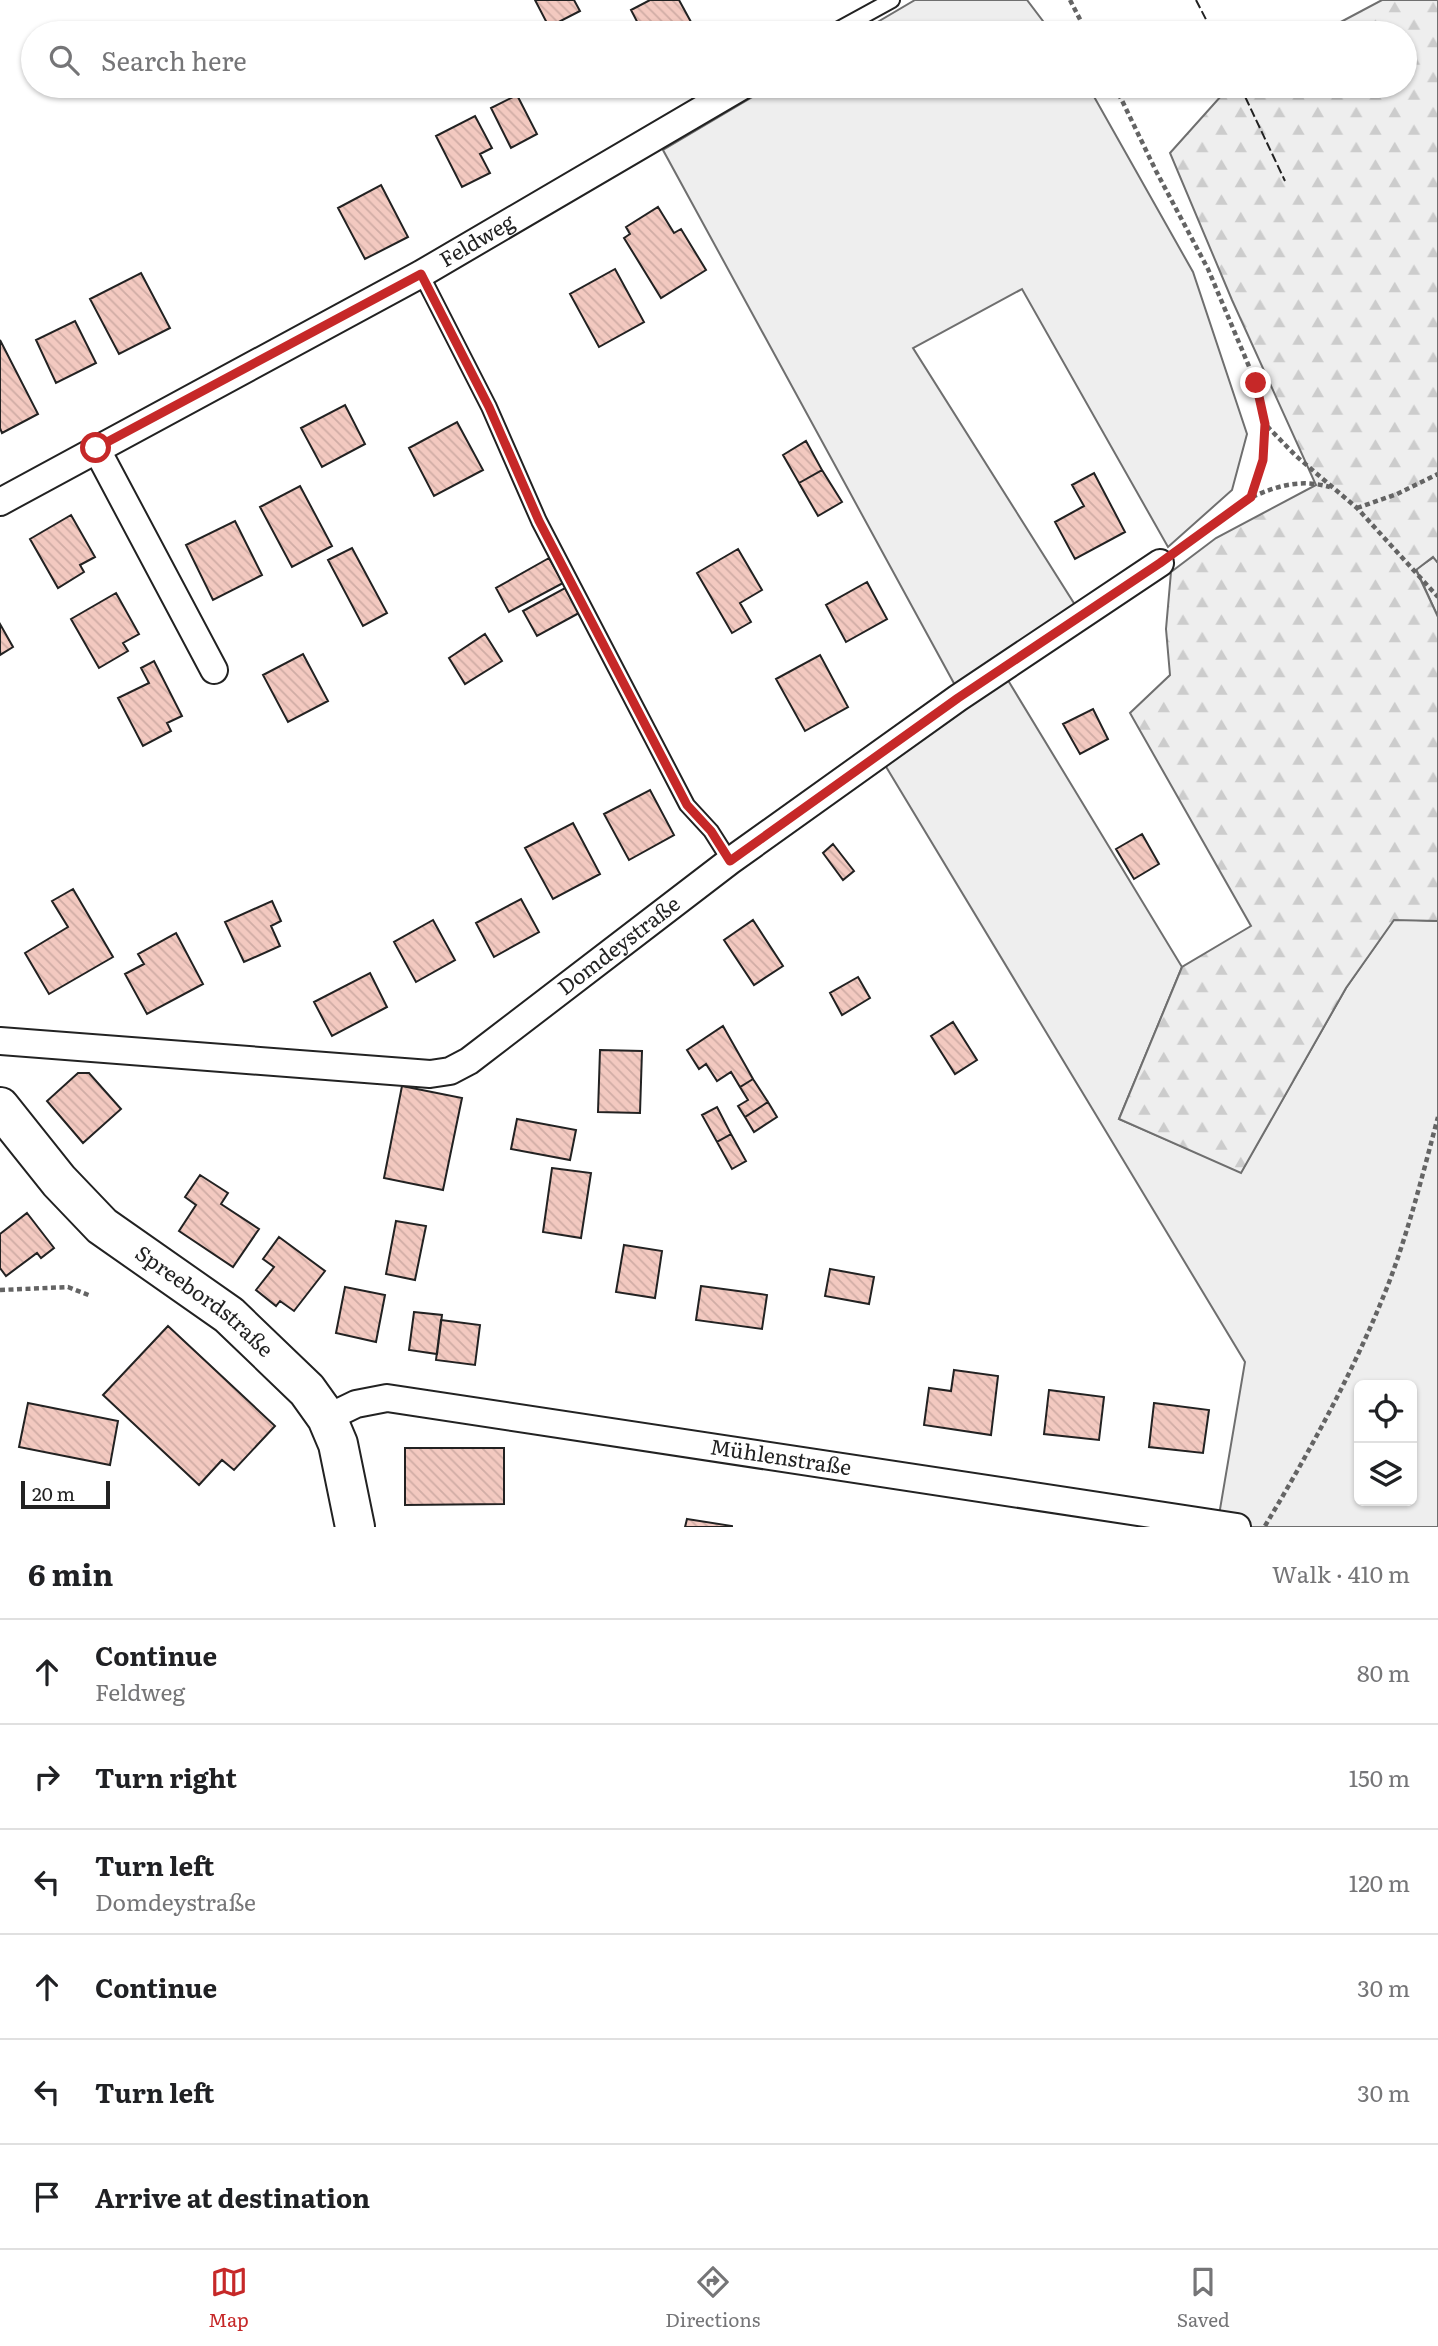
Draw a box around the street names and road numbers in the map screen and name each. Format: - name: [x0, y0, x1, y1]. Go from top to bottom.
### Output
- street label: Feldweg: [433, 205, 520, 273]
- street label: Domdeystraße: [550, 887, 685, 1001]
- street label: Spreebordstraße: [130, 1236, 282, 1363]
- street label: Mühlenstraße: [708, 1429, 854, 1481]

